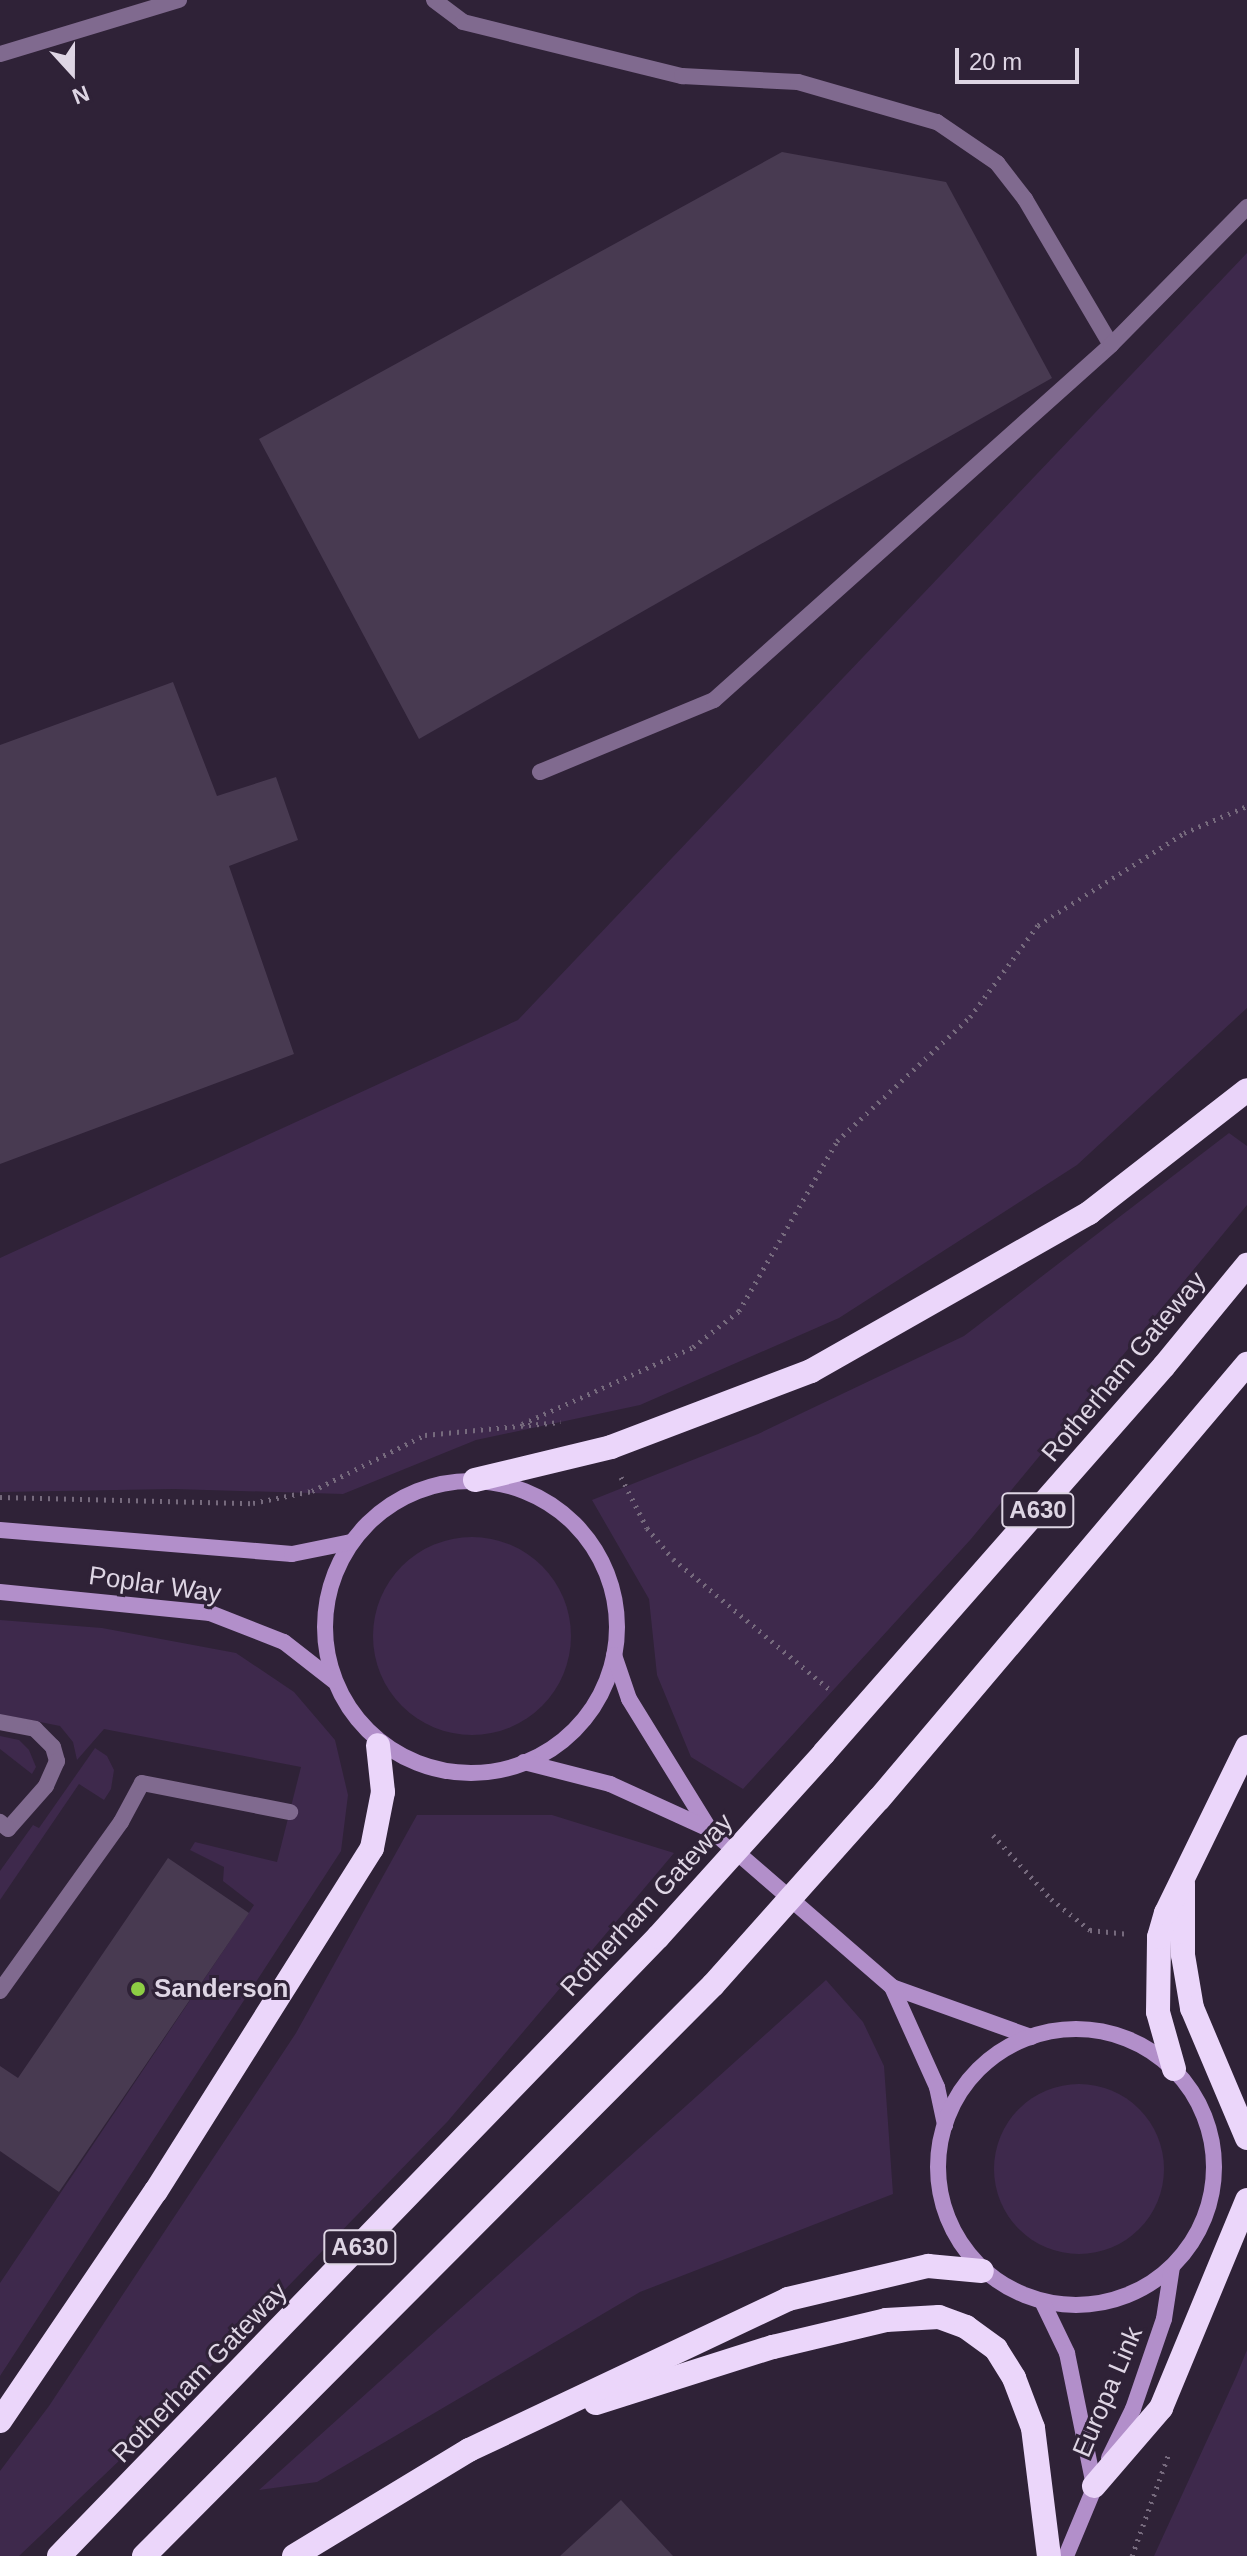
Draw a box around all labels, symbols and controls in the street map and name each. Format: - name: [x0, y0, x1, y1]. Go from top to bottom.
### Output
- north arrow: [32, 32, 112, 112]
- scale bar: [959, 32, 1083, 82]
- text: 20 m: [969, 48, 1022, 75]
- text: N: [69, 80, 93, 109]
- street label: Rotherham Gateway: [1035, 1266, 1213, 1468]
- road number: A630: [1000, 1490, 1076, 1530]
- street label: Poplar Way: [87, 1560, 223, 1610]
- street label: Rotherham Gateway: [554, 1807, 740, 2003]
- place label: Sanderson: [154, 1973, 288, 2005]
- marker: Sanderson: [129, 1980, 147, 1998]
- road number: A630: [322, 2227, 398, 2267]
- street label: Rotherham Gateway: [106, 2276, 294, 2470]
- street label: Europa Link: [1067, 2322, 1149, 2462]

